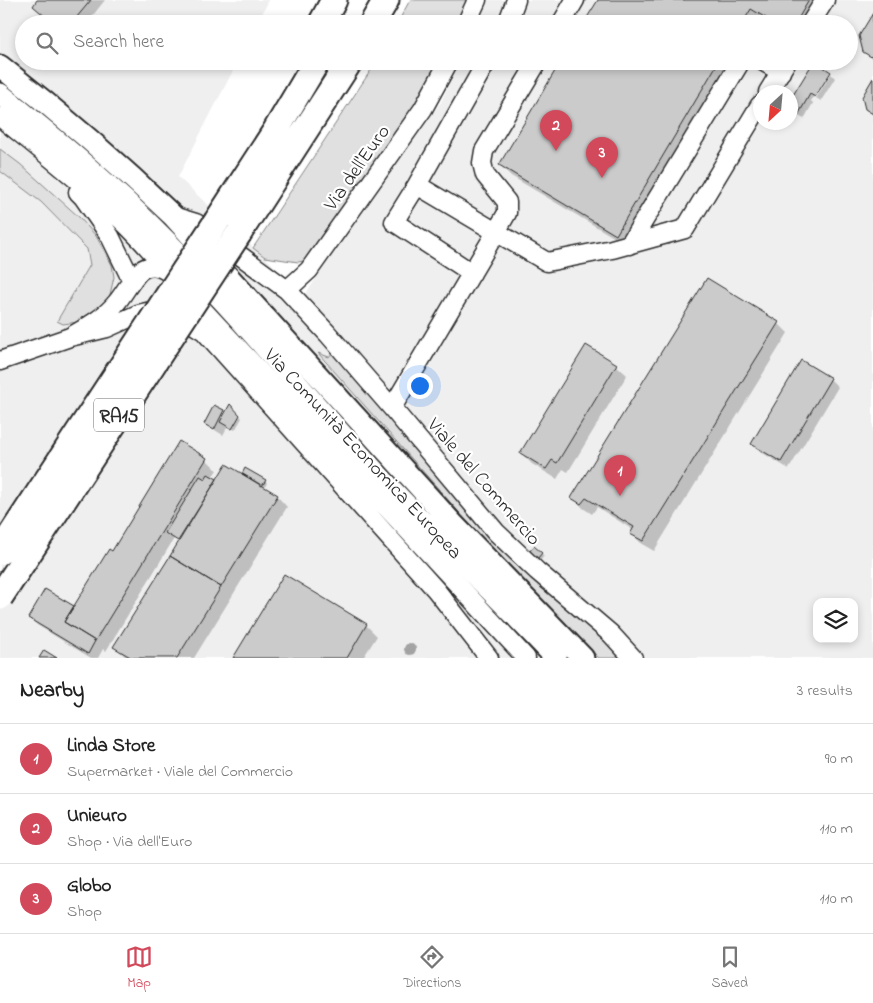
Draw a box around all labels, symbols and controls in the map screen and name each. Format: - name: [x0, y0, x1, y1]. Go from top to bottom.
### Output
- search box: [15, 15, 858, 70]
- icon: search: [33, 29, 61, 57]
- text: Search here: [73, 29, 164, 56]
- north arrow: [753, 85, 798, 130]
- pin: 2: [540, 110, 572, 151]
- street label: Via dell'Euro: [317, 120, 398, 218]
- pin: 3: [586, 137, 618, 178]
- street label: Via Comunità Economica Europea: [256, 342, 468, 567]
- your location: [407, 373, 433, 399]
- road number: RA15: [94, 398, 144, 432]
- street label: Viale del Commercio: [419, 412, 547, 553]
- pin: 1: [604, 455, 636, 496]
- map controls: [813, 598, 858, 643]
- button: layers: [813, 598, 858, 643]
- text: Nearby: [20, 676, 84, 706]
- text: 3 results: [797, 679, 853, 703]
- text: Linda Store: [67, 733, 155, 760]
- text: 1: [33, 747, 39, 771]
- text: 90 m: [825, 747, 853, 771]
- text: Supermarket · Viale del Commercio: [67, 760, 293, 784]
- text: Unieuro: [67, 803, 127, 830]
- text: 2: [32, 817, 40, 841]
- text: 110 m: [819, 817, 853, 841]
- text: Shop · Via dell'Euro: [67, 830, 192, 854]
- text: Globo: [67, 873, 111, 900]
- text: 3: [33, 887, 39, 911]
- text: 110 m: [819, 887, 853, 911]
- text: Shop: [67, 900, 102, 924]
- tab: Map: [125, 943, 153, 994]
- tab: Directions: [403, 943, 461, 994]
- tab: Saved: [711, 943, 748, 994]

